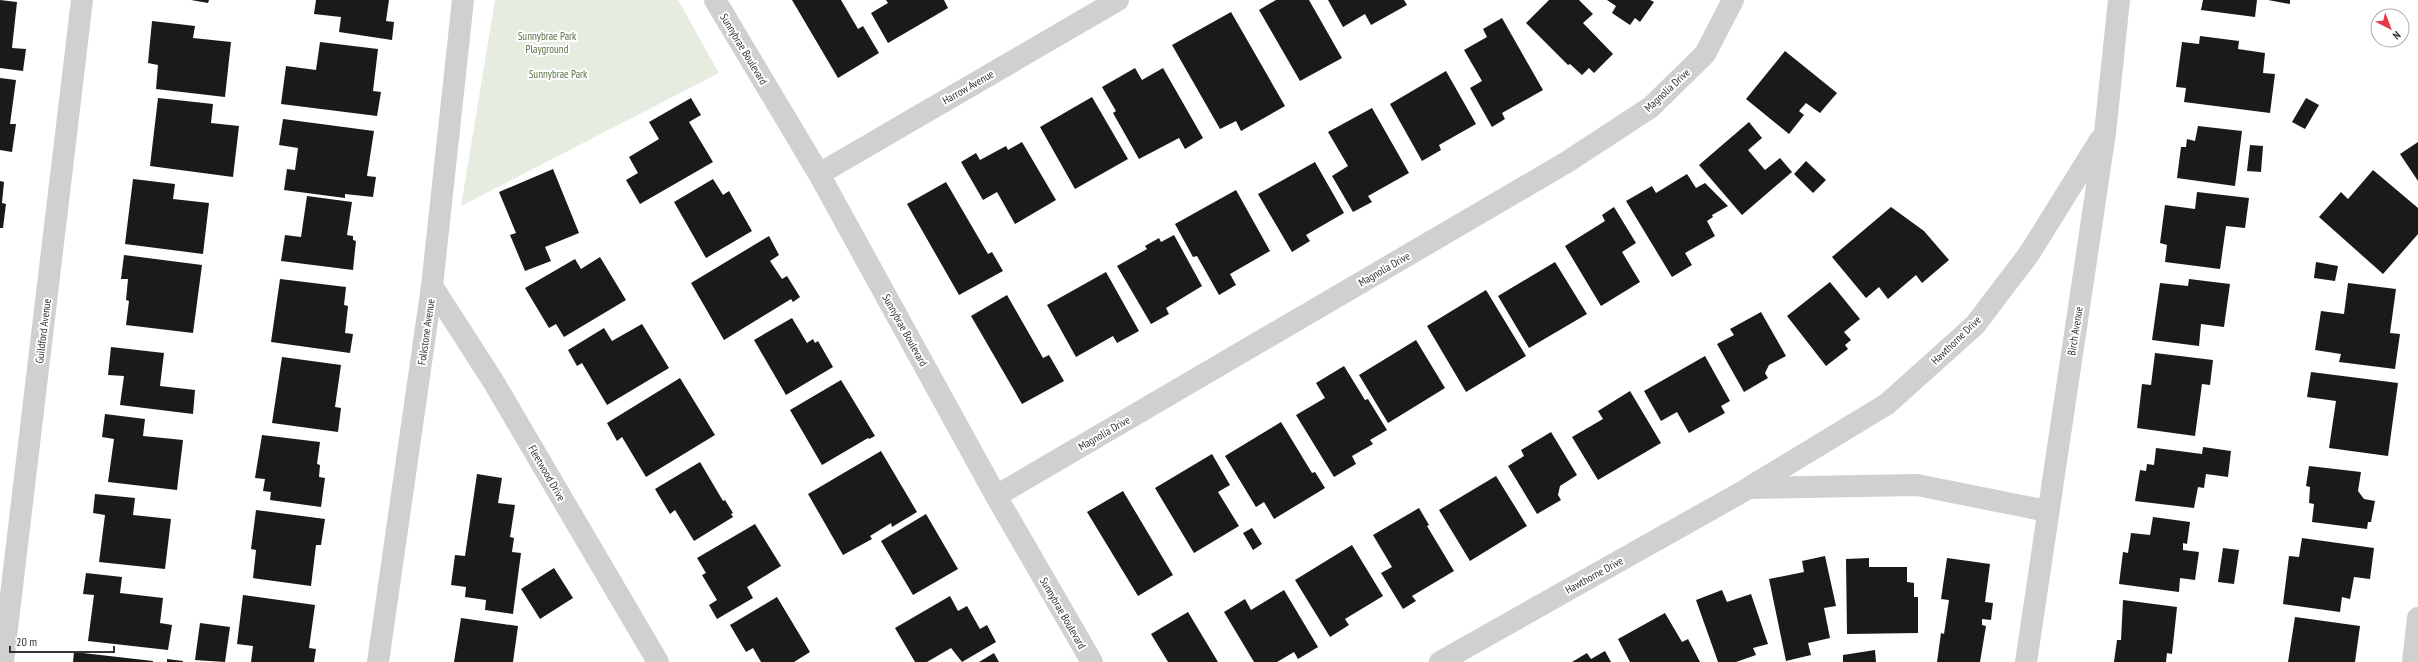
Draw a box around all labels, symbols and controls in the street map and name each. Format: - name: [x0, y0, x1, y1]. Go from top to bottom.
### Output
- north arrow: [2370, 8, 2410, 48]
- street label: Sunnybrae Boulevard: [717, 11, 771, 87]
- text: N: [2390, 28, 2404, 43]
- park label: Sunnybrae Park Playground: [518, 29, 577, 56]
- street label: Magnolia Drive: [1641, 65, 1693, 115]
- street label: Harrow Avenue: [940, 66, 997, 107]
- park label: Sunnybrae Park: [529, 67, 588, 81]
- street label: Magnolia Drive: [1356, 248, 1413, 289]
- street label: Sunnybrae Boulevard: [879, 291, 931, 369]
- street label: Guildford Avenue: [32, 297, 54, 364]
- street label: Folkstone Avenue: [414, 298, 438, 366]
- street label: Birch Avenue: [2064, 305, 2086, 356]
- street label: Hawthorne Drive: [1928, 312, 1984, 367]
- street label: Magnolia Drive: [1076, 412, 1133, 453]
- street label: Fleetwood Drive: [525, 443, 569, 504]
- street label: Hawthorne Drive: [1563, 553, 1626, 597]
- street label: Sunnybrae Boulevard: [1037, 575, 1089, 652]
- scale bar: [10, 628, 114, 654]
- text: 20 m: [16, 634, 37, 649]

